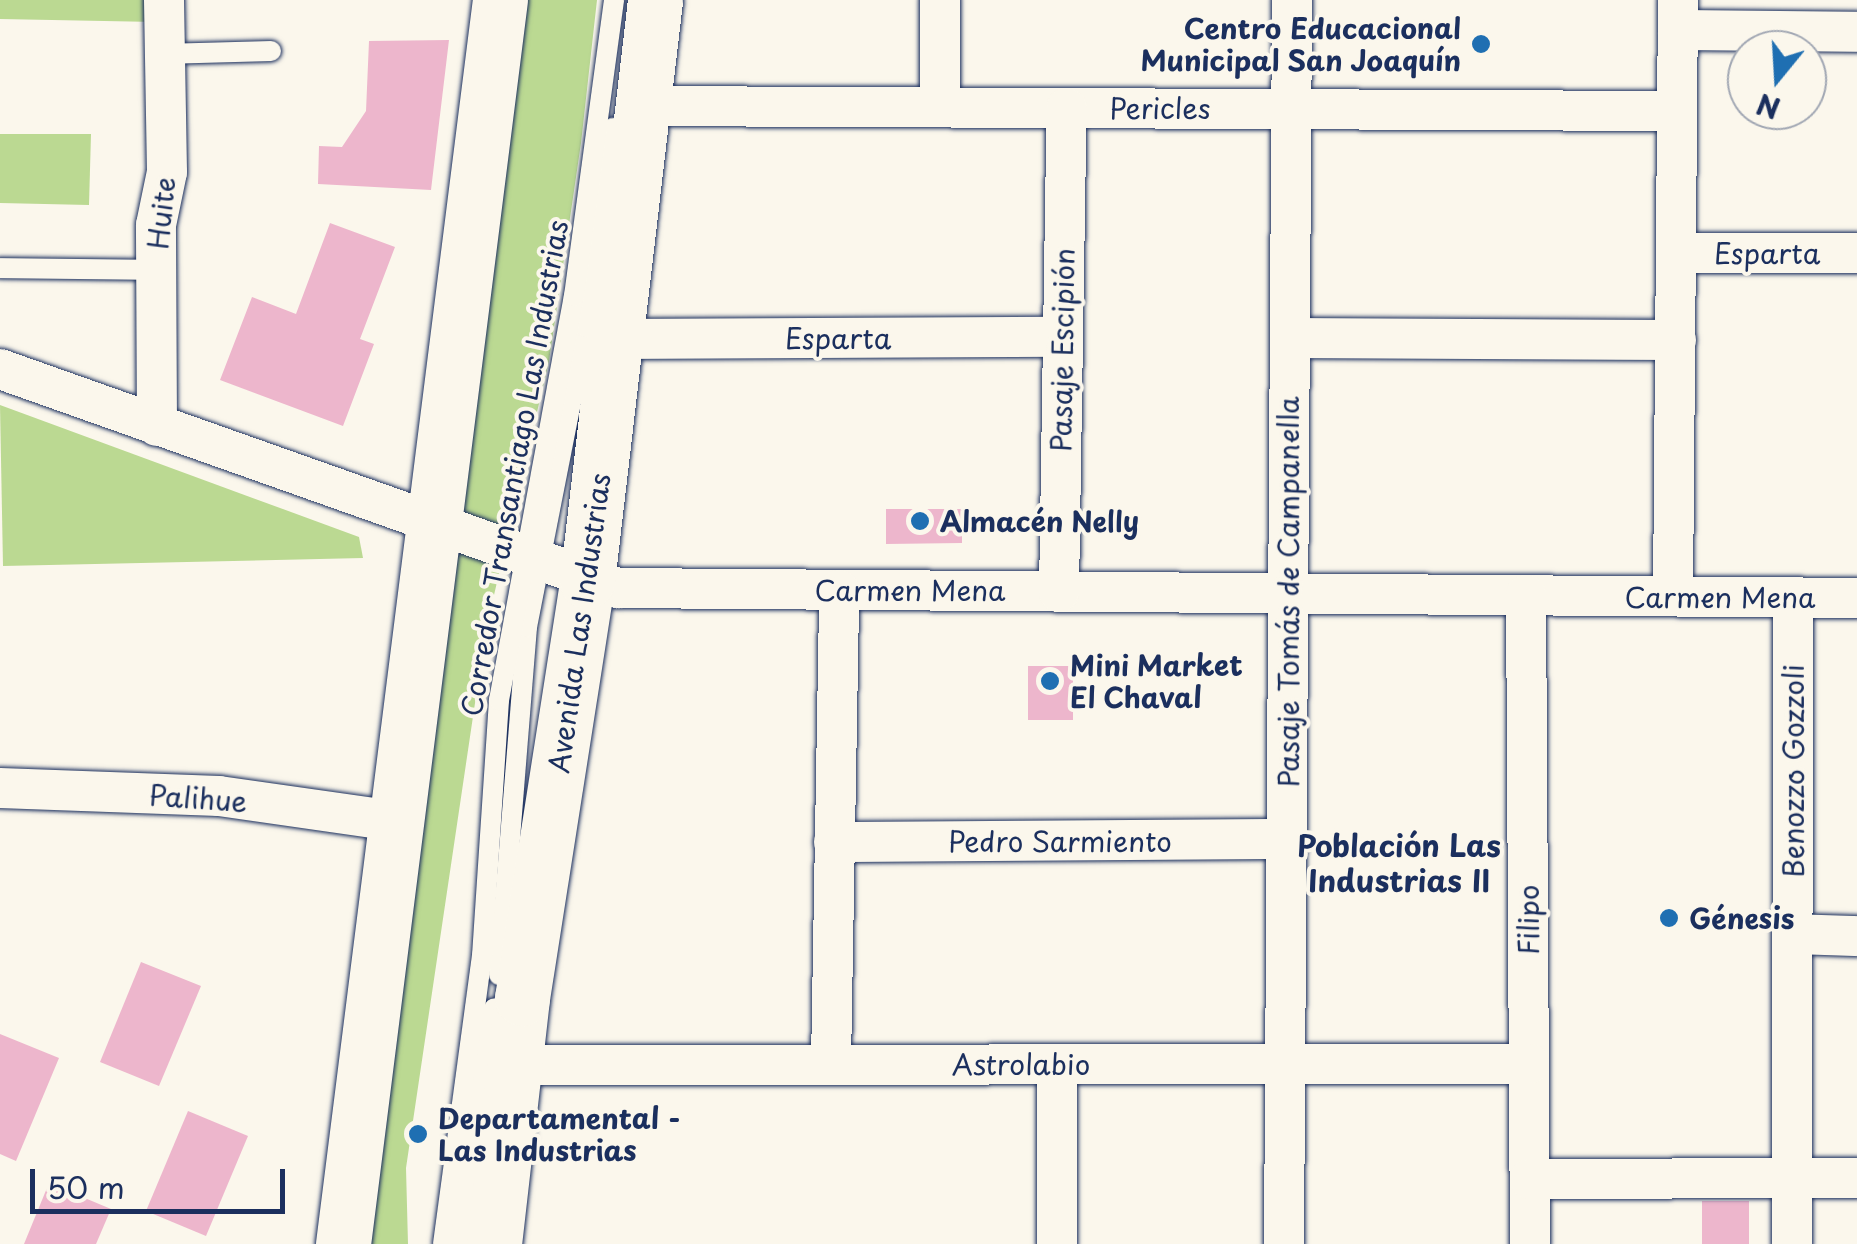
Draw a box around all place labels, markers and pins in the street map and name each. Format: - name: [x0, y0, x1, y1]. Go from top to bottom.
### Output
- place label: Centro Educacional Municipal San Joaquín: [1139, 11, 1461, 77]
- marker: Centro Educacional Municipal San Joaquín: [1470, 33, 1492, 55]
- place label: Almacén Nelly: [940, 504, 1142, 538]
- marker: Almacén Nelly: [909, 510, 931, 532]
- place label: Mini Market El Chaval: [1070, 648, 1244, 714]
- marker: Mini Market El Chaval: [1039, 670, 1061, 692]
- place label: Génesis: [1689, 901, 1795, 935]
- marker: Génesis: [1658, 907, 1680, 929]
- place label: Departamental - Las Industrias: [438, 1101, 682, 1167]
- marker: Departamental - Las Industrias: [407, 1123, 429, 1145]

